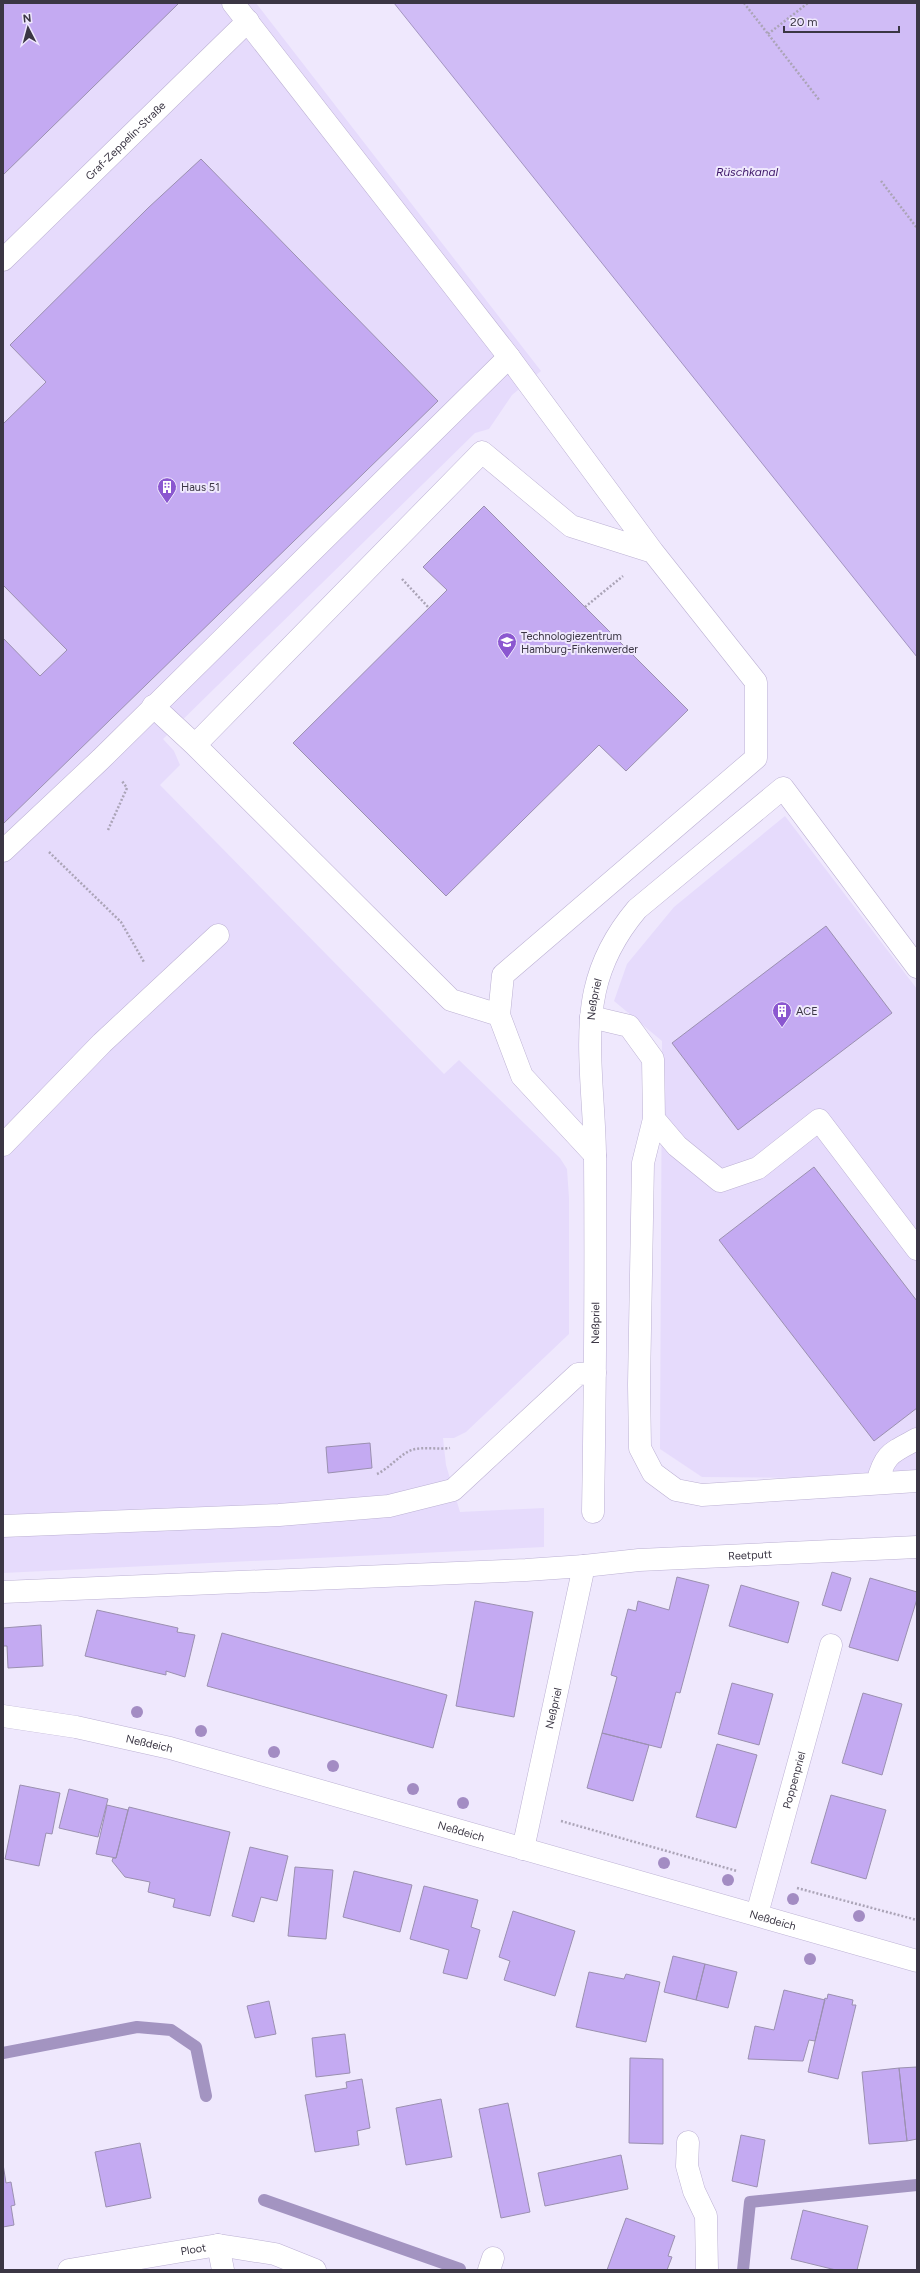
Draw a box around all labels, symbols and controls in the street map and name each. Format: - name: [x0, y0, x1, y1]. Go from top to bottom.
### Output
- north arrow: [8, 8, 48, 48]
- scale bar: [784, 8, 899, 34]
- text: N: [22, 12, 32, 25]
- text: 20 m: [790, 15, 818, 29]
- street label: Graf-Zeppelin-Straße: [83, 99, 168, 183]
- water label: Rüschkanal: [716, 165, 778, 179]
- building icon: Haus 51: [156, 476, 178, 504]
- place label: Haus 51: [181, 481, 220, 494]
- place label: Technologiezentrum Hamburg-Finkenwerder: [521, 630, 638, 656]
- school or university icon: Technologiezentrum Hamburg-Finkenwerder: [496, 631, 518, 659]
- street label: Neßpriel: [584, 977, 604, 1021]
- building icon: ACE: [771, 1000, 793, 1028]
- place label: ACE: [796, 1005, 818, 1018]
- street label: Neßpriel: [589, 1302, 602, 1344]
- street label: Reetputt: [728, 1547, 772, 1562]
- street label: Neßpriel: [543, 1686, 564, 1730]
- street label: Neßdeich: [125, 1732, 174, 1755]
- street label: Poppenpriel: [780, 1750, 808, 1810]
- street label: Neßdeich: [436, 1818, 486, 1844]
- street label: Neßdeich: [748, 1907, 798, 1933]
- street label: Ploot: [179, 2241, 207, 2258]

